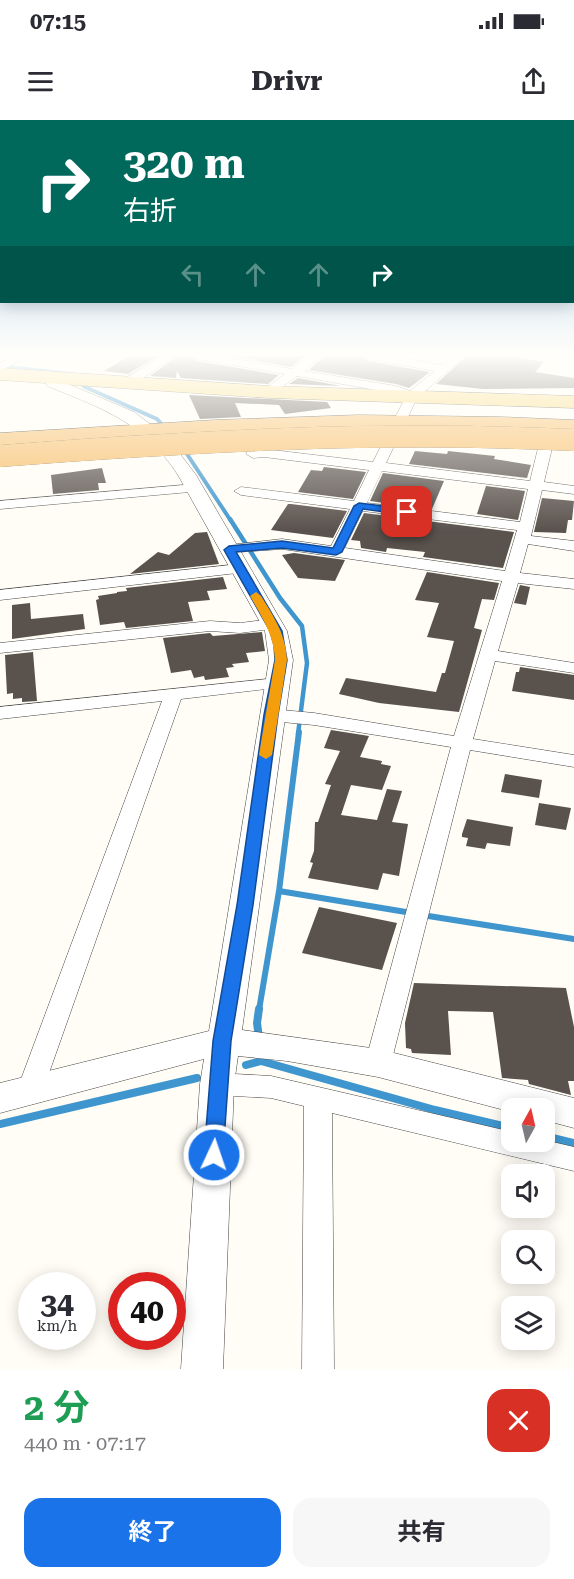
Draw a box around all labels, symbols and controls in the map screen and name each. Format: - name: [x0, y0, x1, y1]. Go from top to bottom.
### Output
- text: 07:15: [30, 9, 86, 34]
- icon: menu: [24, 65, 57, 98]
- text: Drivr: [251, 65, 323, 97]
- icon: share: [517, 65, 550, 98]
- text: 320 m: [123, 139, 245, 188]
- icon: right: [24, 144, 102, 222]
- text: 右折: [123, 195, 177, 227]
- icon: left: [176, 258, 209, 291]
- icon: ahead: [239, 258, 272, 291]
- icon: ahead: [302, 258, 335, 291]
- icon: right: [365, 258, 398, 291]
- pin: [381, 486, 432, 537]
- icon: arrive: [390, 495, 423, 528]
- north arrow: [501, 1098, 555, 1152]
- map controls: [501, 1098, 555, 1350]
- position arrow: [182, 1123, 246, 1187]
- button: sound: [501, 1164, 555, 1218]
- button: search: [501, 1230, 555, 1284]
- speed limit sign: 40: [108, 1272, 186, 1350]
- text: 34: [40, 1286, 74, 1321]
- button: layers: [501, 1296, 555, 1350]
- text: km/h: [37, 1317, 77, 1335]
- text: 2 分: [24, 1387, 89, 1429]
- button: close: [487, 1389, 550, 1452]
- text: 440 m · 07:17: [24, 1431, 146, 1455]
- button: 終了: [24, 1498, 281, 1567]
- button: 共有: [293, 1498, 550, 1567]

